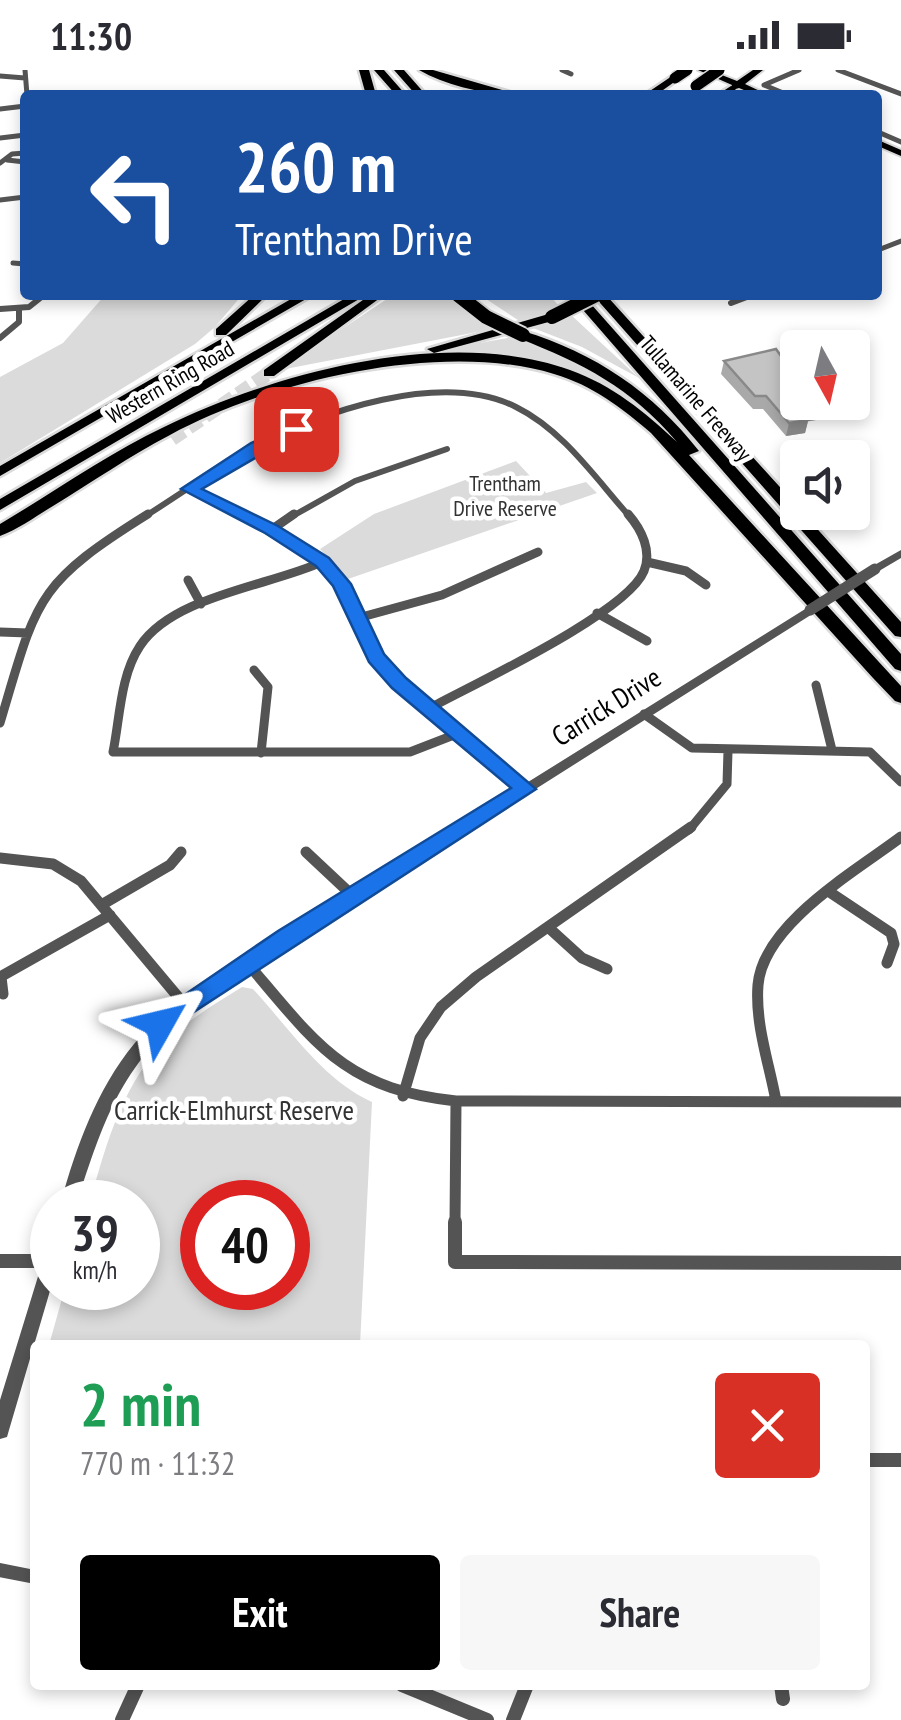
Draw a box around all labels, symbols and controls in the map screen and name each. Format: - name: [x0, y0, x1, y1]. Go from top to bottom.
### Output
- text: 11:30: [50, 11, 132, 60]
- text: 260 m: [235, 121, 396, 211]
- icon: left: [70, 130, 200, 260]
- text: Trentham Drive: [235, 209, 473, 267]
- street label: Tullamarine Freeway: [634, 330, 759, 467]
- north arrow: [780, 330, 870, 420]
- map controls: [780, 330, 870, 530]
- street label: Western Ring Road: [101, 334, 239, 430]
- pin: [254, 387, 339, 472]
- icon: arrive: [269, 402, 324, 457]
- button: sound: [780, 440, 870, 530]
- park label: Trentham Drive Reserve: [453, 469, 557, 522]
- street label: Carrick Drive: [544, 658, 668, 754]
- position arrow: [108, 972, 212, 1076]
- park label: Carrick-Elmhurst Reserve: [114, 1091, 354, 1128]
- speed limit sign: 40: [180, 1180, 310, 1310]
- text: 39: [71, 1200, 119, 1265]
- text: km/h: [73, 1254, 117, 1286]
- text: 2 min: [80, 1365, 201, 1443]
- button: close: [715, 1373, 820, 1478]
- text: 770 m · 11:32: [80, 1442, 235, 1484]
- button: Exit: [80, 1555, 440, 1670]
- button: Share: [460, 1555, 820, 1670]

